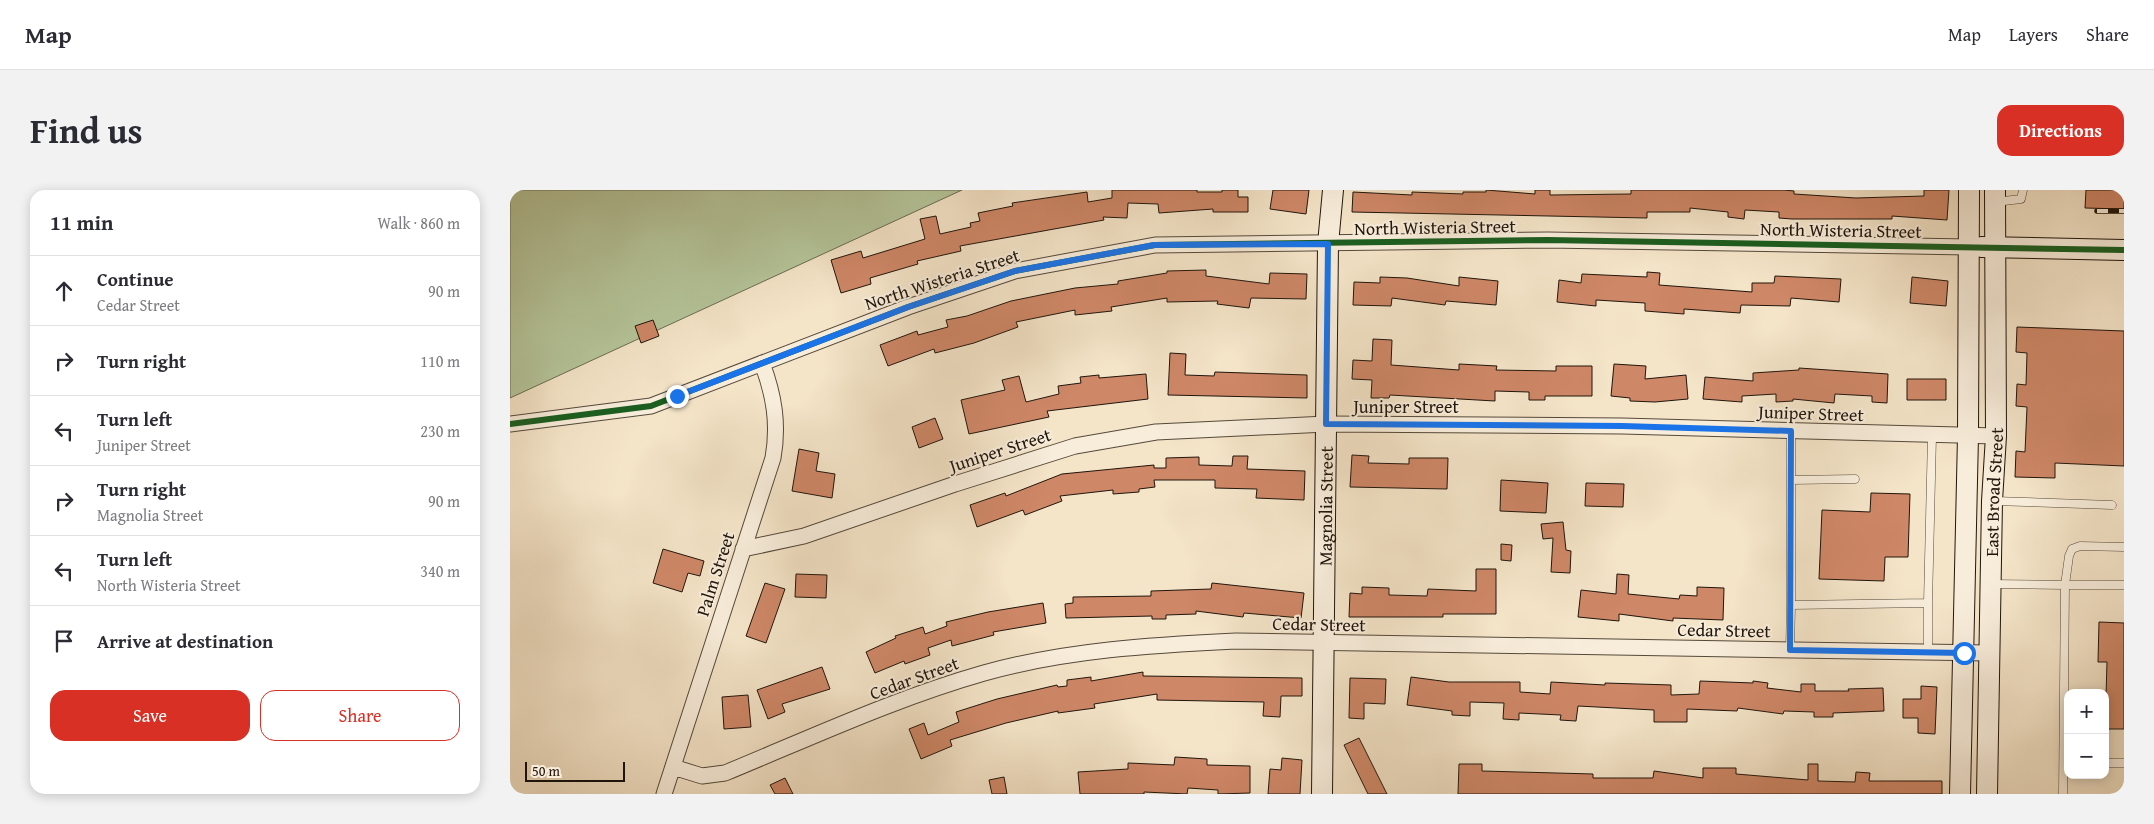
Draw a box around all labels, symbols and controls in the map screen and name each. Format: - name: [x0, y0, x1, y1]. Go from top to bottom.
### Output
- text: Map: [25, 17, 72, 52]
- text: Map: [1948, 21, 1981, 48]
- text: Layers: [2009, 21, 2058, 48]
- text: Share: [2086, 21, 2129, 48]
- text: Find us: [30, 105, 143, 156]
- button: Directions: [1997, 105, 2124, 156]
- text: 11 min: [50, 207, 113, 238]
- text: Walk · 860 m: [377, 211, 460, 235]
- street label: North Wisteria Street: [1354, 212, 1517, 242]
- street label: North Wisteria Street: [1760, 215, 1923, 245]
- street label: North Wisteria Street: [861, 241, 1024, 317]
- text: Continue: [97, 265, 174, 293]
- icon: ahead: [50, 277, 78, 305]
- text: 90 m: [428, 279, 460, 303]
- text: Cedar Street: [97, 293, 180, 317]
- icon: right: [50, 347, 78, 375]
- text: Turn right: [97, 347, 186, 375]
- text: 110 m: [420, 349, 460, 373]
- route end: [666, 385, 689, 408]
- street label: Juniper Street: [1351, 393, 1459, 420]
- street label: Juniper Street: [1756, 398, 1865, 428]
- text: Turn left: [97, 405, 172, 433]
- icon: left: [50, 417, 78, 445]
- text: 230 m: [420, 419, 460, 443]
- street label: Juniper Street: [944, 421, 1055, 480]
- street label: East Broad Street: [1978, 427, 2010, 557]
- text: Juniper Street: [97, 433, 191, 457]
- street label: Magnolia Street: [1311, 445, 1339, 566]
- text: Turn right: [97, 475, 186, 503]
- icon: right: [50, 487, 78, 515]
- text: 90 m: [428, 489, 460, 513]
- text: Magnolia Street: [97, 503, 203, 527]
- street label: Palm Street: [689, 528, 742, 620]
- text: Turn left: [97, 545, 172, 573]
- icon: left: [50, 557, 78, 585]
- text: 340 m: [420, 559, 460, 583]
- text: North Wisteria Street: [97, 573, 241, 597]
- street label: Cedar Street: [1272, 610, 1367, 638]
- street label: Cedar Street: [1677, 616, 1772, 644]
- icon: arrive: [50, 627, 78, 655]
- text: Arrive at destination: [97, 627, 273, 655]
- route start: [1953, 642, 1976, 665]
- street label: Cedar Street: [866, 649, 963, 707]
- map controls: [2064, 689, 2109, 779]
- button: +: [2064, 689, 2109, 734]
- button: Save: [50, 690, 250, 741]
- button: Share: [260, 690, 460, 741]
- button: −: [2064, 734, 2109, 779]
- scale bar: [525, 759, 625, 782]
- text: 50 m: [532, 761, 560, 781]

